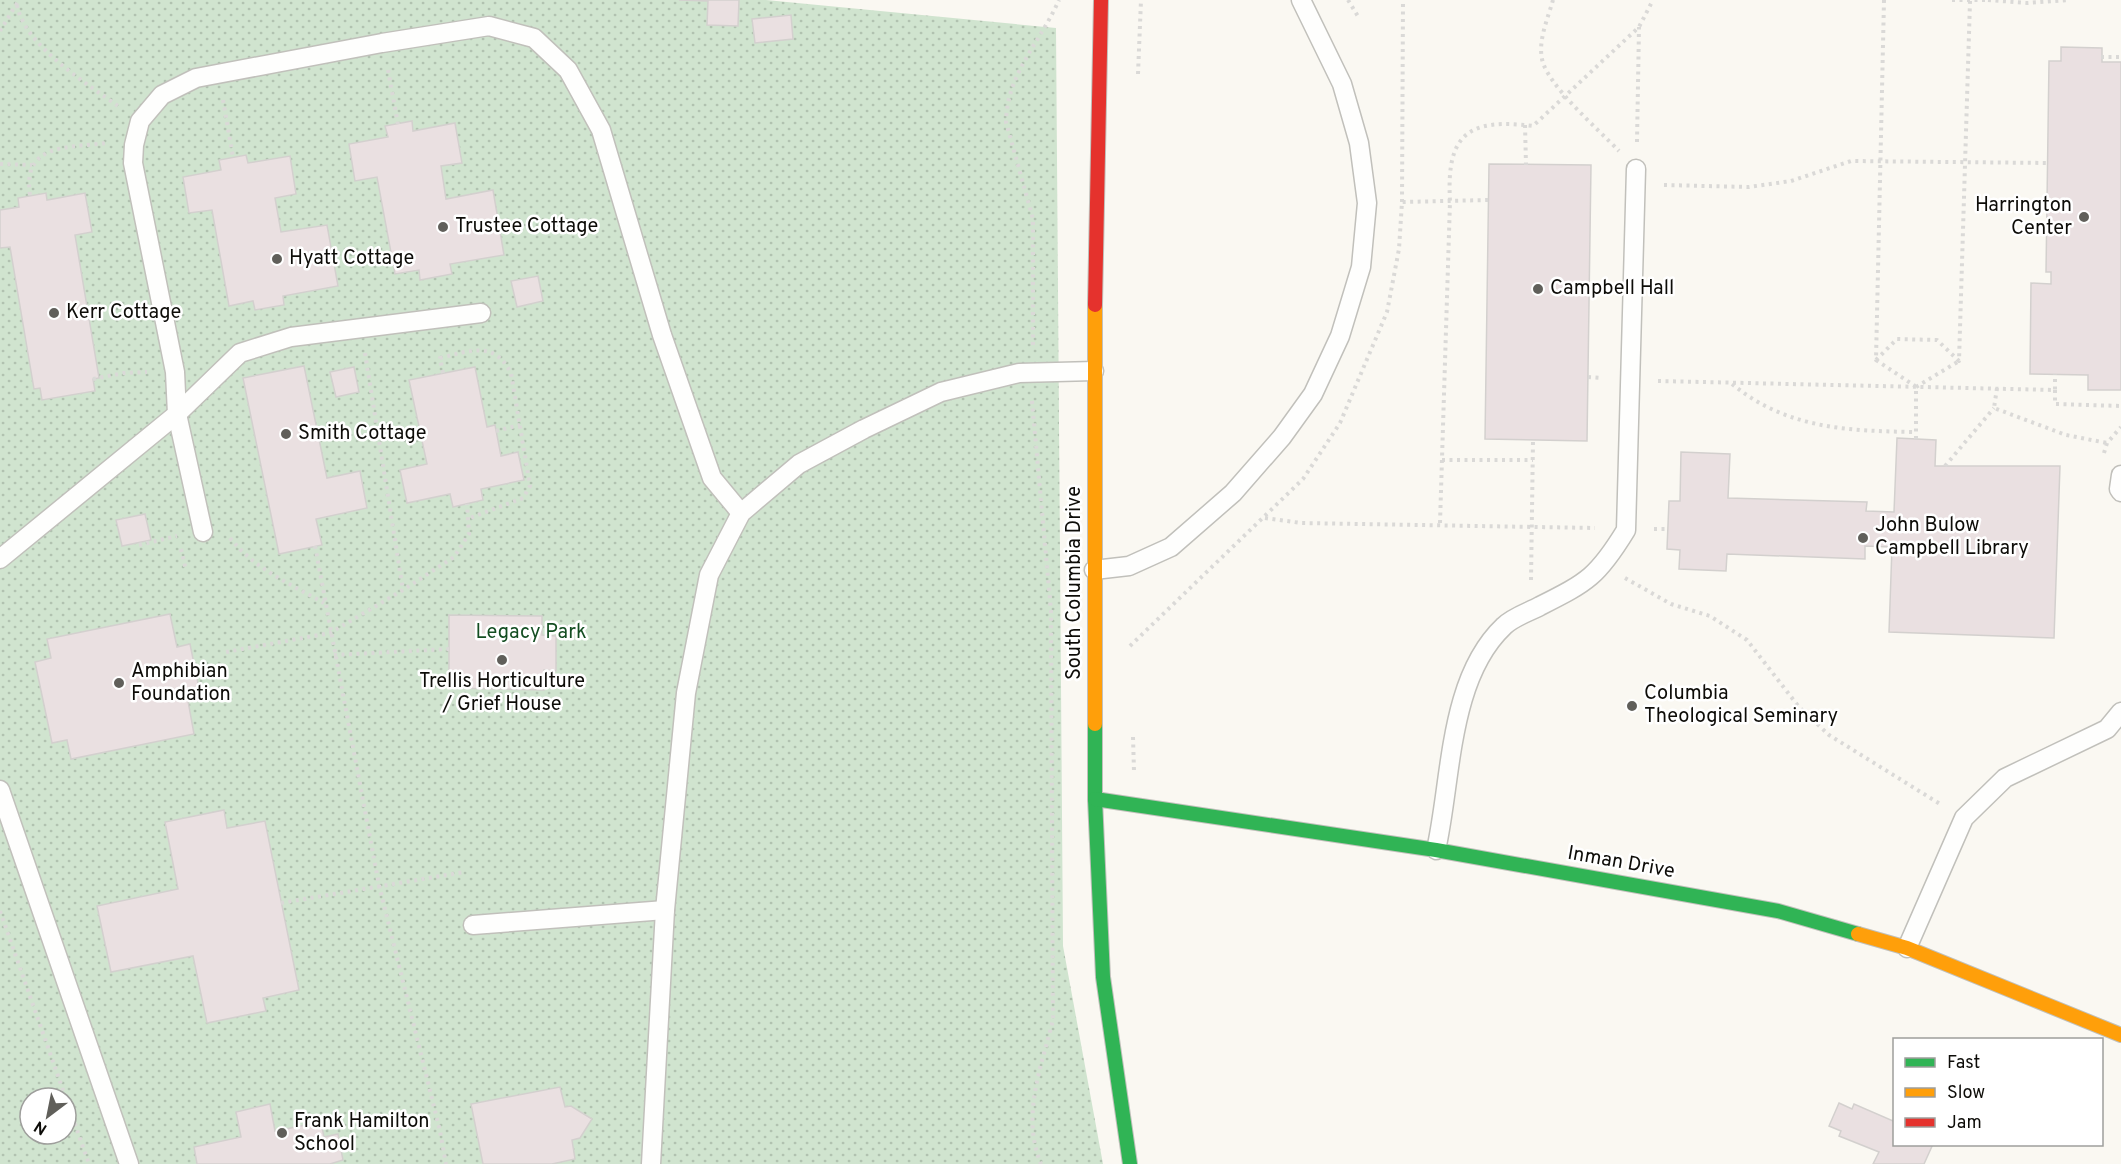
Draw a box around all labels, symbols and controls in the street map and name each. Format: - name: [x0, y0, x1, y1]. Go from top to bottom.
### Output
- place label: Harrington Center: [1975, 193, 2072, 242]
- marker: Harrington Center: [2077, 210, 2091, 224]
- place label: Trustee Cottage: [455, 214, 598, 240]
- marker: Trustee Cottage: [436, 220, 450, 234]
- place label: Hyatt Cottage: [289, 246, 414, 272]
- marker: Hyatt Cottage: [270, 252, 284, 266]
- place label: Campbell Hall: [1550, 276, 1674, 302]
- marker: Campbell Hall: [1531, 282, 1545, 296]
- place label: Kerr Cottage: [66, 300, 181, 326]
- marker: Kerr Cottage: [47, 306, 61, 320]
- place label: Smith Cottage: [298, 421, 426, 447]
- marker: Smith Cottage: [279, 427, 293, 441]
- street label: South Columbia Drive: [1062, 486, 1088, 680]
- place label: John Bulow Campbell Library: [1875, 513, 2029, 562]
- marker: John Bulow Campbell Library: [1856, 531, 1870, 545]
- park label: Legacy Park: [475, 620, 587, 646]
- marker: Trellis Horticulture / Grief House: [495, 653, 509, 667]
- place label: Amphibian Foundation: [131, 659, 231, 708]
- place label: Trellis Horticulture / Grief House: [419, 669, 585, 718]
- marker: Amphibian Foundation: [112, 676, 126, 690]
- place label: Columbia Theological Seminary: [1644, 681, 1838, 730]
- marker: Columbia Theological Seminary: [1625, 699, 1639, 713]
- street label: Inman Drive: [1565, 841, 1677, 885]
- legend: [1893, 1038, 2103, 1146]
- text: Fast: [1947, 1052, 1980, 1075]
- text: Slow: [1947, 1082, 1985, 1105]
- north arrow: [18, 1086, 78, 1146]
- place label: Frank Hamilton School: [294, 1109, 430, 1158]
- text: Jam: [1947, 1112, 1982, 1135]
- text: N: [31, 1115, 51, 1139]
- marker: Frank Hamilton School: [275, 1126, 289, 1140]

